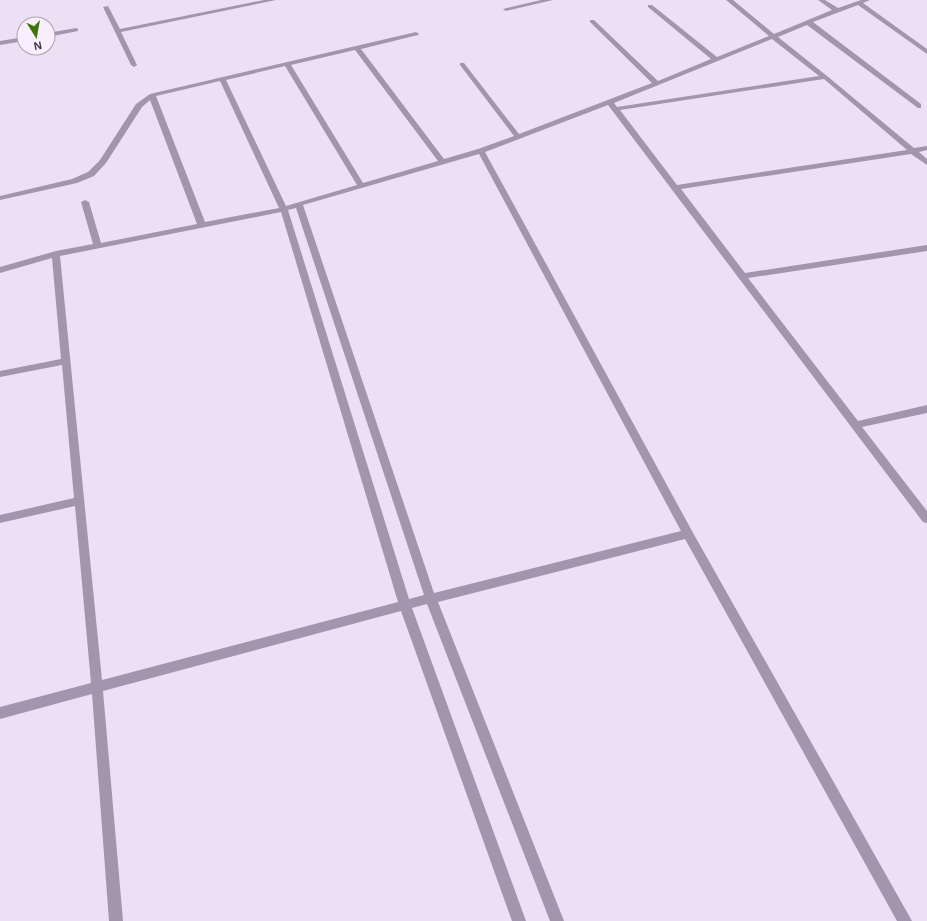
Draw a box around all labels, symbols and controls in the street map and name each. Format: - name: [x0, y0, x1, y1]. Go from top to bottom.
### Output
- north arrow: [16, 16, 56, 56]
- text: N: [33, 39, 43, 52]

